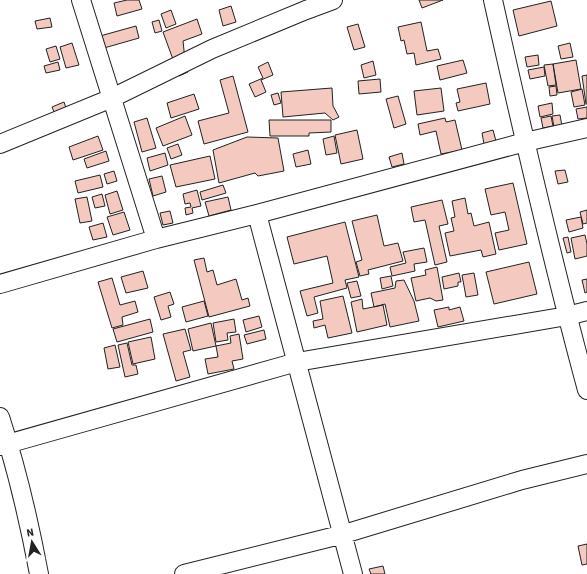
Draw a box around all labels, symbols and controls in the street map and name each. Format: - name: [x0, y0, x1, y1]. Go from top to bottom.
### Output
- north arrow: [12, 522, 52, 562]
- text: N: [25, 525, 35, 541]

